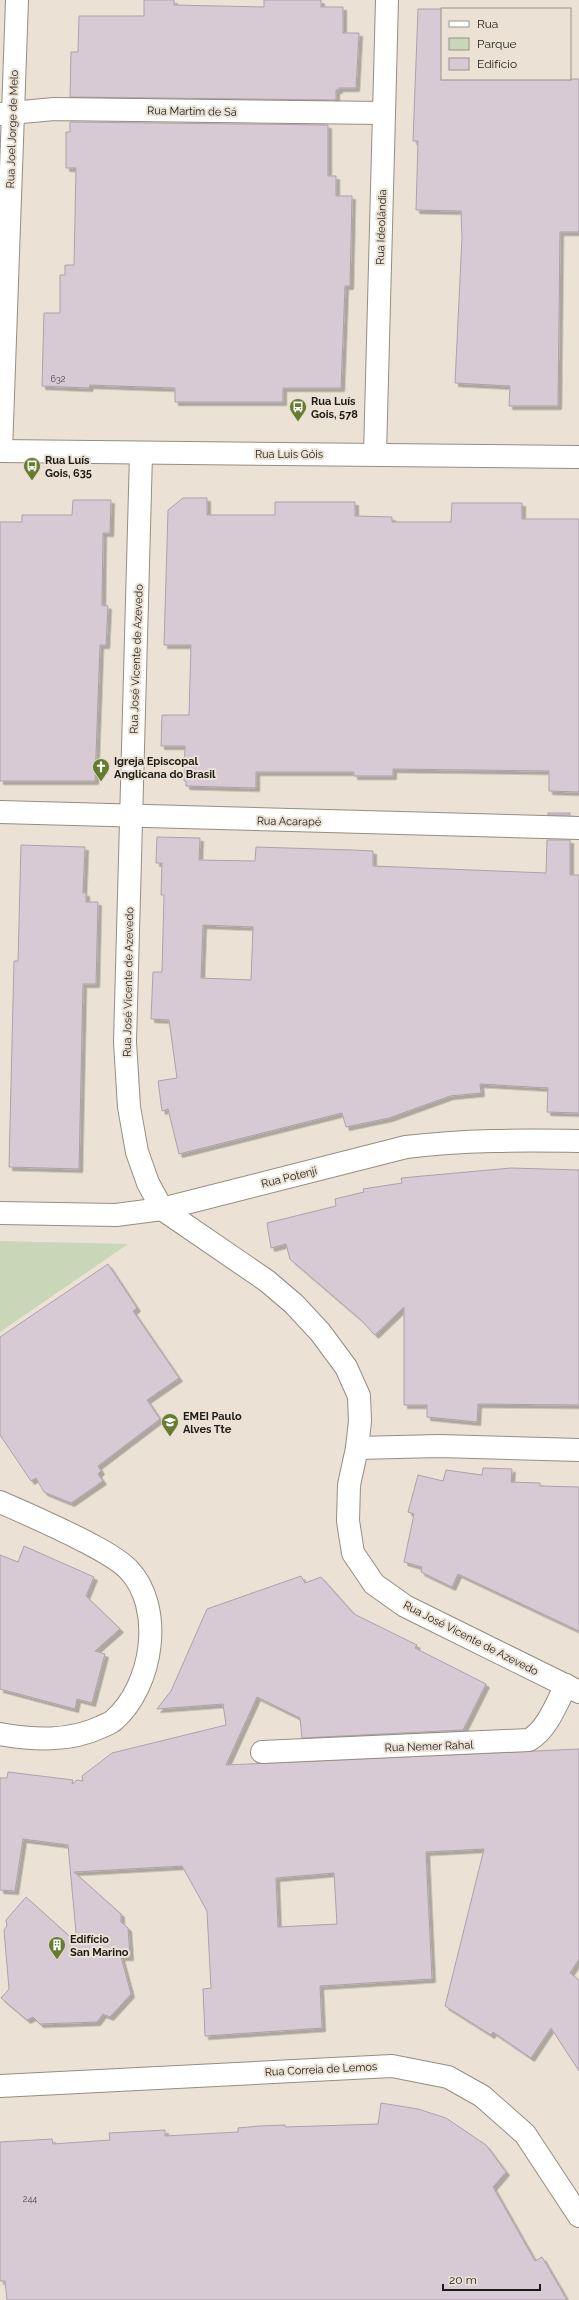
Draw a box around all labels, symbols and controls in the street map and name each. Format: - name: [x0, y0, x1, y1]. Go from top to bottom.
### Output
- legend: [441, 8, 571, 80]
- text: Rua: [477, 17, 498, 31]
- text: Parque: [477, 37, 517, 51]
- text: Edifício: [477, 57, 517, 71]
- street label: Rua Joel Jorge de Melo: [4, 69, 21, 189]
- street label: Rua Martim de Sá: [147, 104, 237, 119]
- street label: Rua Ideolândia: [374, 189, 389, 265]
- house number: 632: [51, 374, 66, 384]
- place label: Rua Luís Gois, 578: [311, 395, 358, 421]
- bus stop icon: Rua Luís Gois, 578: [288, 397, 308, 422]
- street label: Rua Luis Góis: [255, 448, 323, 461]
- place label: Rua Luís Gois, 635: [45, 454, 92, 480]
- bus stop icon: Rua Luís Gois, 635: [22, 456, 42, 481]
- street label: Rua José Vicente de Azevedo: [127, 583, 146, 734]
- place label: Igreja Episcopal Anglicana do Brasil: [114, 755, 216, 781]
- church icon: Igreja Episcopal Anglicana do Brasil: [91, 757, 111, 782]
- street label: Rua Acarapé: [257, 814, 322, 829]
- street label: Rua José Vicente de Azevedo: [121, 907, 136, 1057]
- street label: Rua Potenji: [260, 1164, 318, 1191]
- place label: EMEI Paulo Alves Tte: [183, 1410, 242, 1436]
- school or university icon: EMEI Paulo Alves Tte: [160, 1412, 180, 1437]
- street label: Rua José Vicente de Azevedo: [401, 1599, 541, 1678]
- street label: Rua Nemer Rahal: [384, 1738, 474, 1755]
- place label: Edifício San Marino: [70, 1933, 129, 1959]
- building icon: Edifício San Marino: [47, 1935, 67, 1960]
- street label: Rua Correia de Lemos: [264, 2060, 378, 2079]
- house number: 244: [23, 2194, 37, 2204]
- scale bar: [443, 2266, 540, 2292]
- text: 20 m: [449, 2273, 477, 2287]

